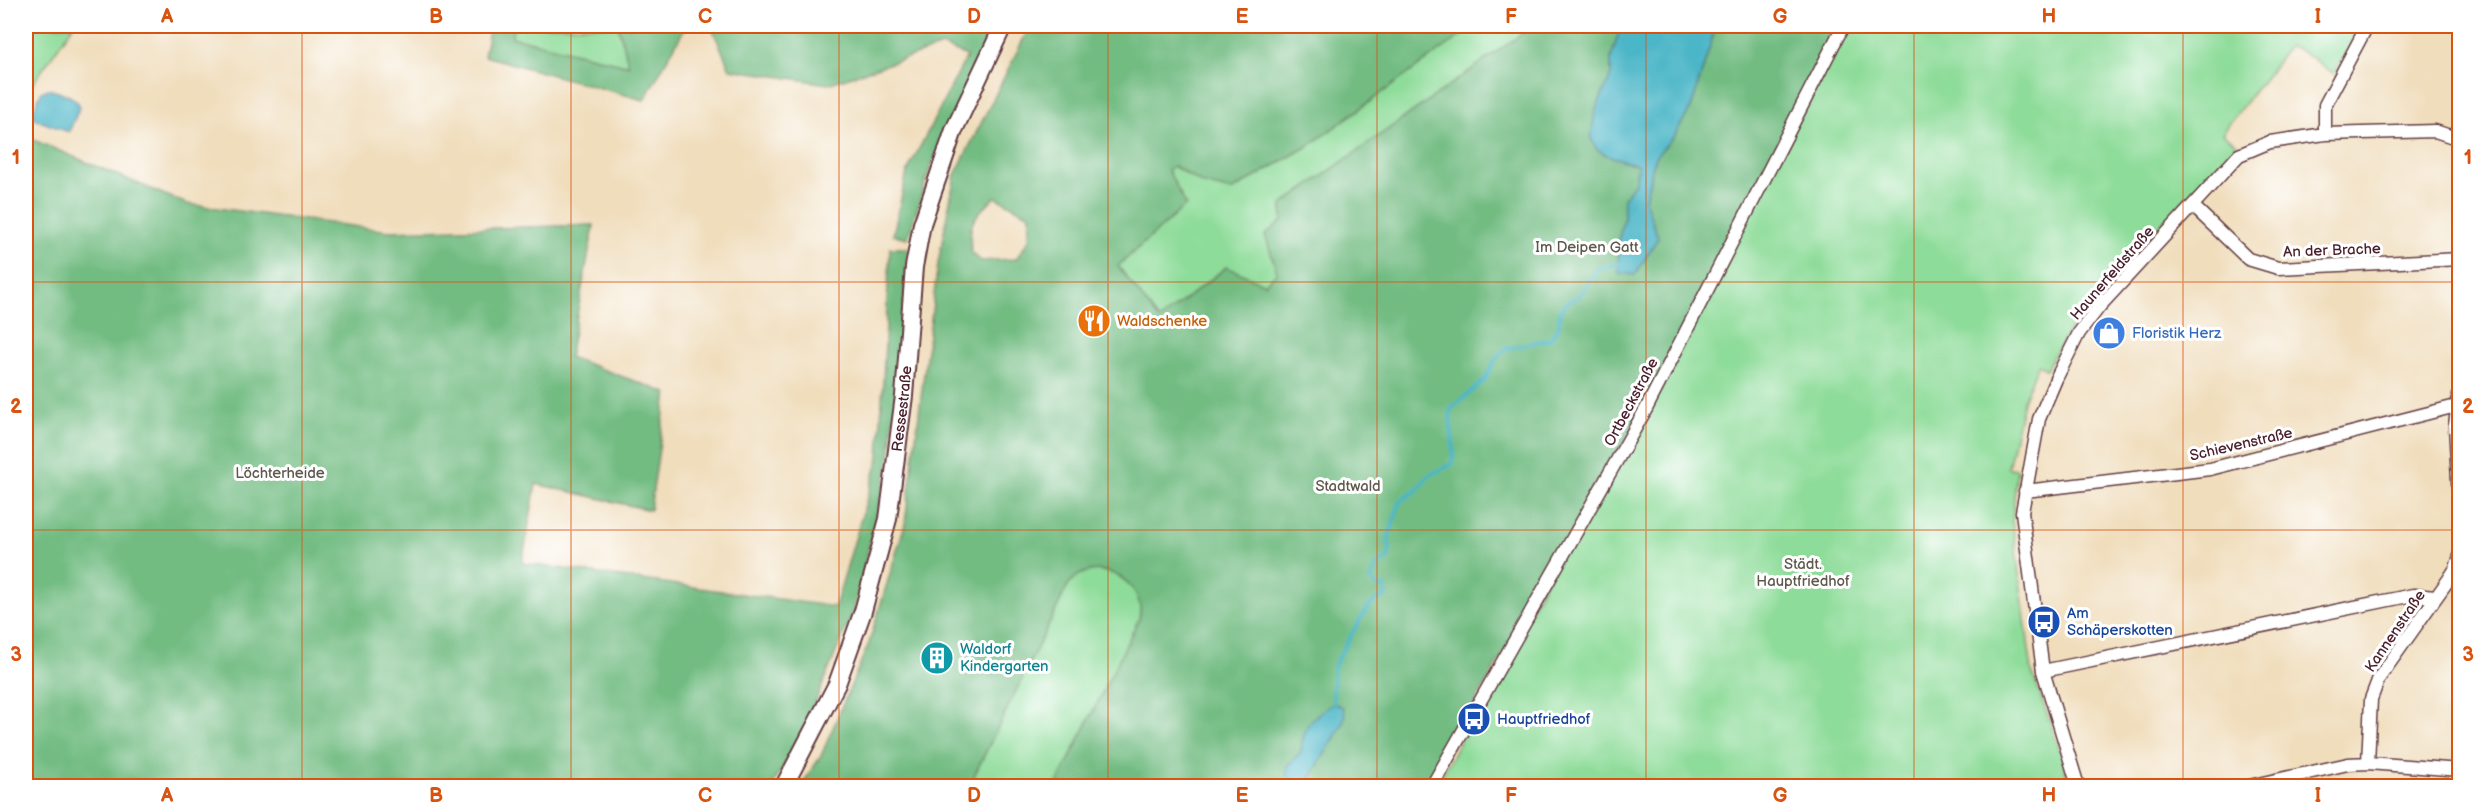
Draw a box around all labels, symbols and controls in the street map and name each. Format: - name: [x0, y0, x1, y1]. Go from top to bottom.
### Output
- text: A: [160, 5, 174, 29]
- text: B: [429, 5, 443, 29]
- text: C: [698, 5, 712, 29]
- text: D: [967, 5, 981, 29]
- text: E: [1236, 5, 1249, 29]
- text: F: [1505, 5, 1517, 29]
- text: G: [1773, 5, 1788, 29]
- text: H: [2042, 5, 2056, 29]
- text: I: [2315, 5, 2321, 29]
- text: 1: [12, 146, 20, 170]
- text: 1: [2464, 146, 2472, 170]
- street label: Haunerfeldstraße: [2066, 222, 2158, 324]
- park label: Im Deipen Gatt: [1535, 238, 1639, 257]
- street label: An der Brache: [2283, 239, 2381, 262]
- restaurant icon: Waldschenke: [1076, 303, 1112, 339]
- place label: Waldschenke: [1117, 312, 1207, 331]
- shop icon: Floristik Herz: [2091, 315, 2127, 351]
- place label: Floristik Herz: [2132, 324, 2222, 343]
- street label: Ortbeckstraße: [1600, 355, 1663, 450]
- street label: Ressestraße: [888, 365, 916, 453]
- text: 2: [10, 395, 22, 419]
- text: 2: [2462, 395, 2474, 419]
- street label: Schievenstraße: [2188, 423, 2294, 466]
- park label: Löchterheide: [235, 464, 325, 483]
- park label: Stadtwald: [1315, 477, 1381, 496]
- park label: Städt. Hauptfriedhof: [1756, 555, 1850, 591]
- street label: Kannenstraße: [2361, 586, 2430, 676]
- bus stop icon: Am Schäperskotten: [2026, 604, 2062, 640]
- place label: Am Schäperskotten: [2067, 604, 2173, 640]
- building icon: Waldorf Kindergarten: [919, 640, 955, 676]
- place label: Waldorf Kindergarten: [960, 640, 1049, 676]
- text: 3: [10, 643, 22, 667]
- text: 3: [2462, 643, 2474, 667]
- bus stop icon: Hauptfriedhof: [1456, 701, 1492, 737]
- place label: Hauptfriedhof: [1497, 710, 1591, 729]
- text: A: [160, 784, 174, 808]
- text: B: [429, 784, 443, 808]
- text: C: [698, 784, 712, 808]
- text: D: [967, 784, 981, 808]
- text: E: [1236, 784, 1249, 808]
- text: F: [1505, 784, 1517, 808]
- text: G: [1773, 784, 1788, 808]
- text: H: [2042, 784, 2056, 808]
- text: I: [2315, 784, 2321, 808]

